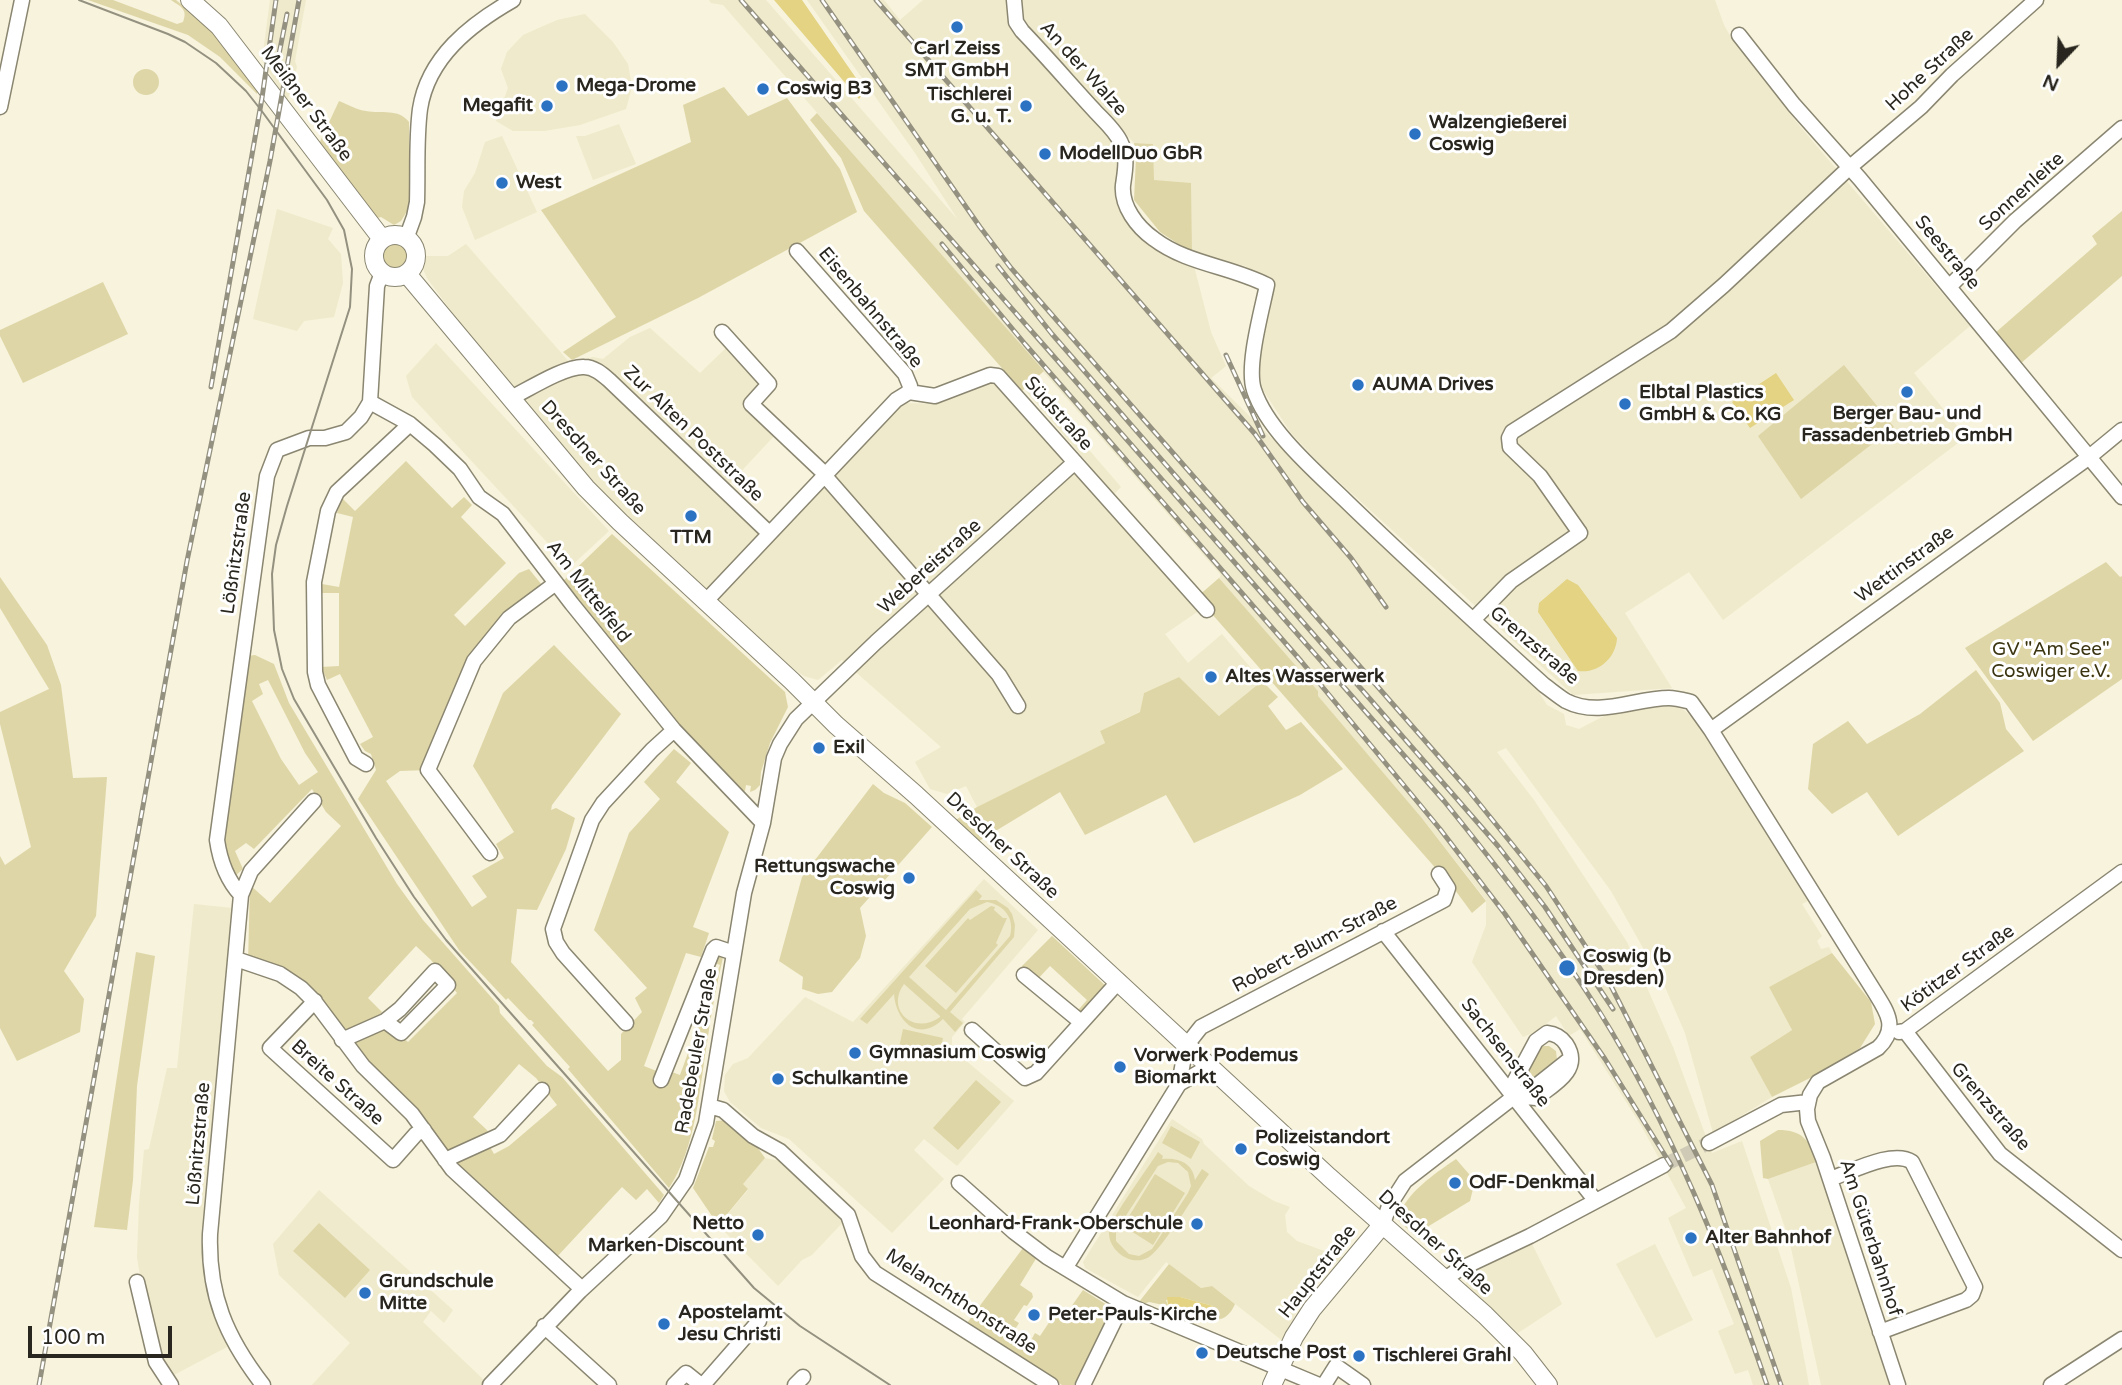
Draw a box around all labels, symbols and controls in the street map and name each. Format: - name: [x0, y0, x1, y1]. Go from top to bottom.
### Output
- street label: An der Walze: [1035, 17, 1131, 121]
- marker: Carl Zeiss SMT GmbH: [949, 19, 965, 35]
- street label: Hohe Straße: [1881, 24, 1979, 116]
- north arrow: [2024, 28, 2094, 98]
- place label: Carl Zeiss SMT GmbH: [905, 38, 1009, 82]
- street label: Meißner Straße: [255, 42, 357, 166]
- text: N: [2039, 69, 2062, 95]
- place label: Mega-Drome: [576, 75, 696, 97]
- marker: Mega-Drome: [554, 78, 570, 94]
- place label: Coswig B3: [777, 78, 872, 100]
- marker: Coswig B3: [755, 81, 771, 97]
- place label: Tischlerei G. u. T.: [927, 84, 1012, 128]
- place label: Megafit: [462, 95, 533, 117]
- marker: Megafit: [539, 98, 555, 114]
- marker: Tischlerei G. u. T.: [1018, 98, 1034, 114]
- place label: Walzengießerei Coswig: [1429, 112, 1567, 156]
- marker: Walzengießerei Coswig: [1407, 126, 1423, 142]
- place label: ModellDuo GbR: [1059, 143, 1202, 165]
- marker: ModellDuo GbR: [1037, 146, 1053, 162]
- street label: Sonnenleite: [1975, 148, 2069, 236]
- place label: West: [516, 172, 561, 194]
- marker: West: [494, 175, 510, 191]
- street label: Seestraße: [1909, 211, 1985, 295]
- street label: Eisenbahnstraße: [813, 243, 927, 373]
- street label: Zur Alten Poststraße: [618, 361, 768, 507]
- street label: Südstraße: [1019, 372, 1097, 456]
- place label: AUMA Drives: [1372, 374, 1494, 396]
- marker: AUMA Drives: [1350, 377, 1366, 393]
- place label: Elbtal Plastics GmbH & Co. KG: [1639, 382, 1781, 426]
- marker: Berger Bau- und Fassadenbetrieb GmbH: [1899, 384, 1915, 400]
- street label: Dresdner Straße: [536, 396, 650, 520]
- marker: Elbtal Plastics GmbH & Co. KG: [1617, 396, 1633, 412]
- place label: Berger Bau- und Fassadenbetrieb GmbH: [1801, 403, 2013, 447]
- street label: Lößnitzstraße: [217, 490, 257, 616]
- marker: TTM: [683, 508, 699, 524]
- street label: Webereistraße: [874, 515, 986, 619]
- street label: Wettinstraße: [1851, 522, 1959, 608]
- place label: TTM: [670, 527, 712, 549]
- street label: Am Mittelfeld: [541, 536, 635, 648]
- street label: Grenzstraße: [1485, 602, 1583, 690]
- park label: GV "Am See" Coswiger e.V.: [1991, 639, 2111, 683]
- place label: Altes Wasserwerk: [1225, 666, 1384, 688]
- marker: Altes Wasserwerk: [1203, 669, 1219, 685]
- place label: Exil: [833, 737, 865, 759]
- marker: Exil: [811, 740, 827, 756]
- street label: Dresdner Straße: [941, 788, 1063, 904]
- place label: Rettungswache Coswig: [754, 856, 895, 900]
- marker: Rettungswache Coswig: [901, 870, 917, 886]
- street label: Robert-Blum-Straße: [1229, 892, 1401, 998]
- street label: Kötitzer Straße: [1897, 920, 2019, 1018]
- place label: Coswig (b Dresden): [1583, 946, 1671, 990]
- marker: Coswig (b Dresden): [1557, 958, 1577, 978]
- street label: Radebeuler Straße: [671, 966, 723, 1136]
- street label: Sachsenstraße: [1455, 994, 1555, 1112]
- street label: Breite Straße: [286, 1035, 388, 1131]
- place label: Gymnasium Coswig: [869, 1042, 1046, 1064]
- marker: Gymnasium Coswig: [847, 1045, 863, 1061]
- place label: Vorwerk Podemus Biomarkt: [1134, 1045, 1298, 1089]
- street label: Grenzstraße: [1945, 1058, 2035, 1156]
- marker: Vorwerk Podemus Biomarkt: [1112, 1059, 1128, 1075]
- place label: Schulkantine: [792, 1068, 908, 1090]
- marker: Schulkantine: [770, 1071, 786, 1087]
- street label: Lößnitzstraße: [182, 1081, 216, 1207]
- place label: Polizeistandort Coswig: [1255, 1127, 1390, 1171]
- marker: Polizeistandort Coswig: [1233, 1141, 1249, 1157]
- street label: Am Güterbahnhof: [1834, 1157, 1906, 1319]
- place label: OdF-Denkmal: [1469, 1172, 1595, 1194]
- marker: OdF-Denkmal: [1447, 1175, 1463, 1191]
- street label: Dresdner Straße: [1373, 1186, 1497, 1300]
- place label: Netto Marken-Discount: [588, 1213, 744, 1257]
- place label: Leonhard-Frank-Oberschule: [929, 1213, 1183, 1235]
- marker: Leonhard-Frank-Oberschule: [1189, 1216, 1205, 1232]
- street label: Hauptstraße: [1274, 1221, 1362, 1323]
- marker: Netto Marken-Discount: [750, 1227, 766, 1243]
- place label: Alter Bahnhof: [1705, 1227, 1831, 1249]
- marker: Alter Bahnhof: [1683, 1230, 1699, 1246]
- street label: Melanchthonstraße: [881, 1245, 1041, 1359]
- place label: Grundschule Mitte: [379, 1271, 494, 1315]
- marker: Grundschule Mitte: [357, 1285, 373, 1301]
- place label: Apostelamt Jesu Christi: [678, 1302, 782, 1346]
- place label: Peter-Pauls-Kirche: [1048, 1304, 1217, 1326]
- marker: Peter-Pauls-Kirche: [1026, 1307, 1042, 1323]
- scale bar: [32, 1312, 175, 1356]
- marker: Apostelamt Jesu Christi: [656, 1316, 672, 1332]
- text: 100 m: [41, 1325, 105, 1350]
- place label: Deutsche Post: [1216, 1342, 1346, 1364]
- marker: Deutsche Post: [1194, 1345, 1210, 1361]
- place label: Tischlerei Grahl: [1373, 1345, 1511, 1367]
- marker: Tischlerei Grahl: [1351, 1348, 1367, 1364]

